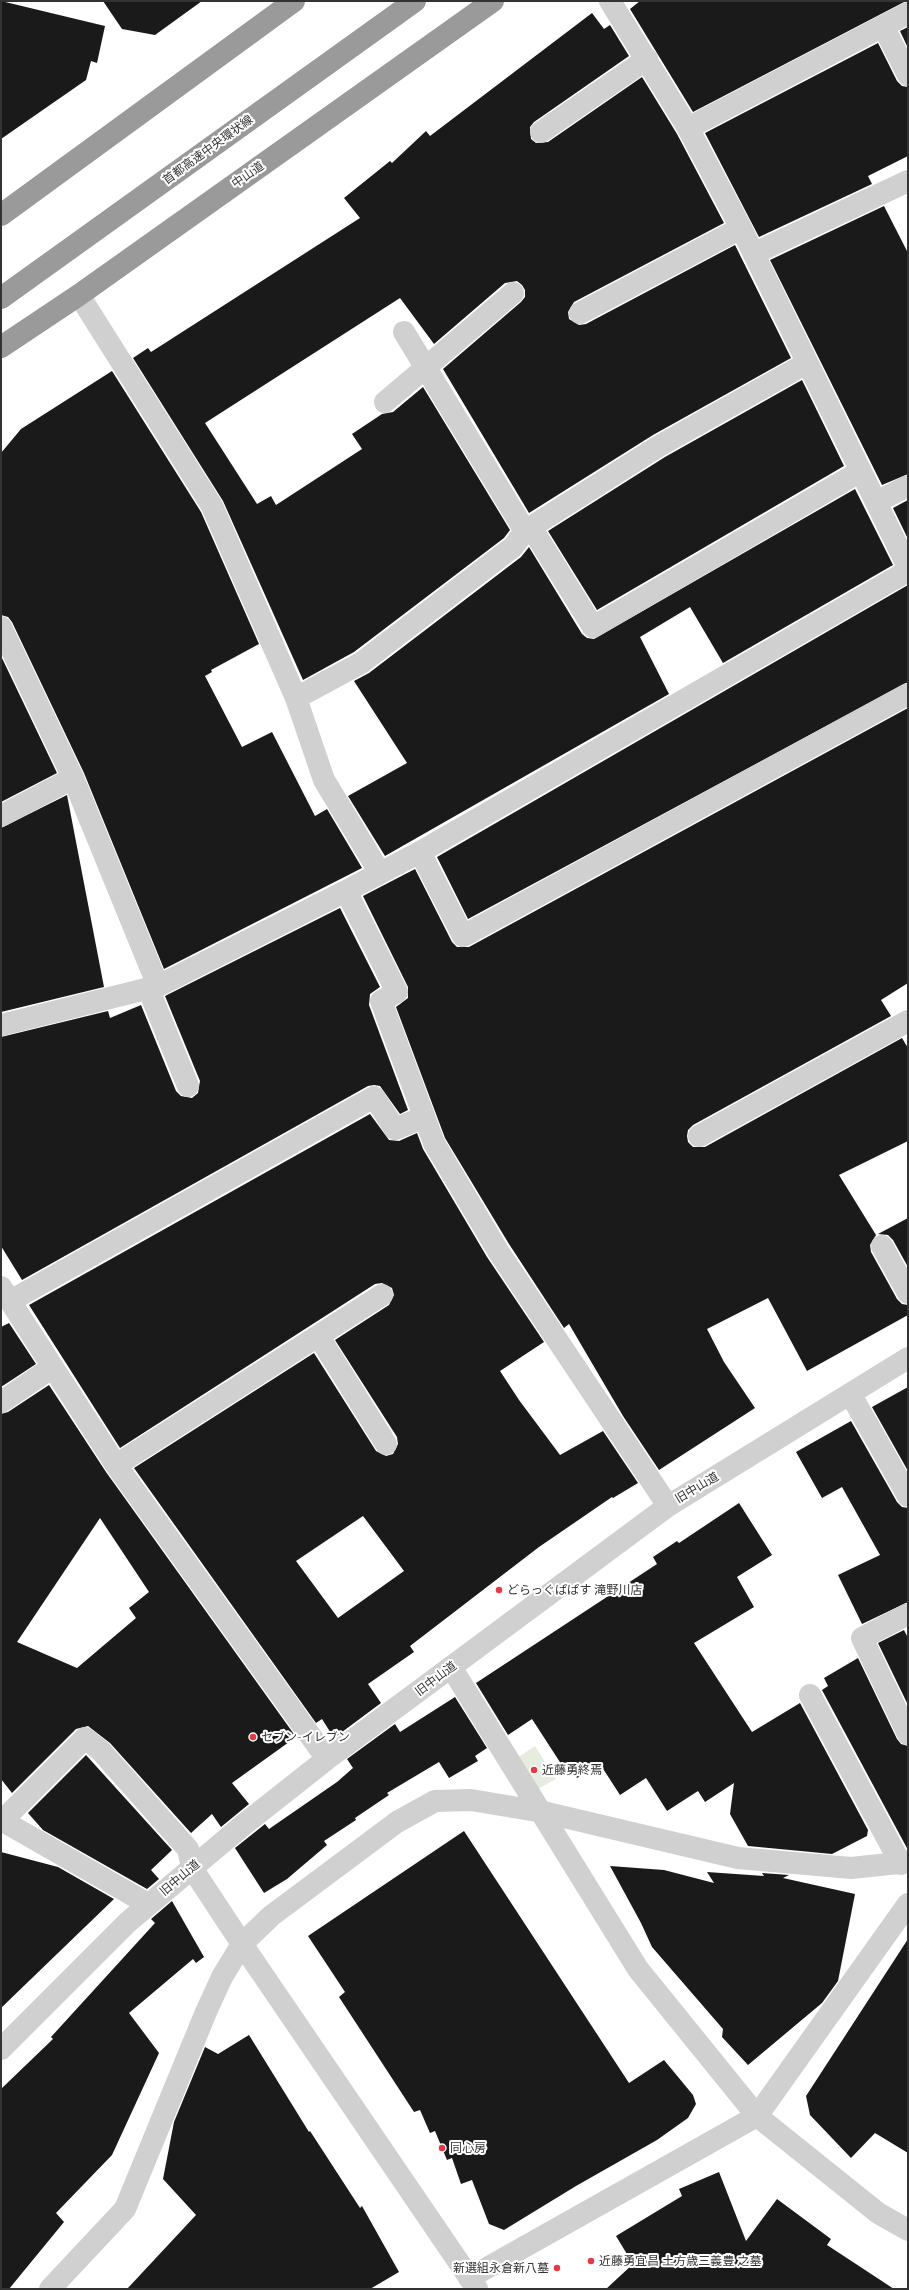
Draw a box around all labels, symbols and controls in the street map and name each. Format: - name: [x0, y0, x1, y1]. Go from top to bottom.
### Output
- street label: 首都高速中央環状線: [160, 112, 256, 188]
- street label: 中山道: [229, 159, 267, 191]
- street label: 旧中山道: [673, 1469, 721, 1507]
- place label: どらっぐぱぱす 滝野川店: [507, 1583, 642, 1597]
- marker: どらっぐぱぱす 滝野川店: [494, 1585, 504, 1595]
- street label: 旧中山道: [412, 1659, 460, 1699]
- place label: セブン-イレブン: [261, 1730, 350, 1744]
- marker: セブン-イレブン: [248, 1732, 258, 1742]
- place label: 近藤勇終焉: [542, 1763, 602, 1777]
- marker: 近藤勇終焉: [529, 1765, 539, 1775]
- street label: 旧中山道: [157, 1857, 203, 1899]
- place label: 同心房: [450, 2141, 486, 2155]
- marker: 同心房: [437, 2143, 447, 2153]
- place label: 近藤勇宜昌 土方歳三義豊 之墓: [599, 2254, 762, 2268]
- marker: 近藤勇宜昌 土方歳三義豊 之墓: [586, 2256, 596, 2266]
- place label: 新選組永倉新八墓: [453, 2261, 549, 2275]
- marker: 新選組永倉新八墓: [552, 2263, 562, 2273]

